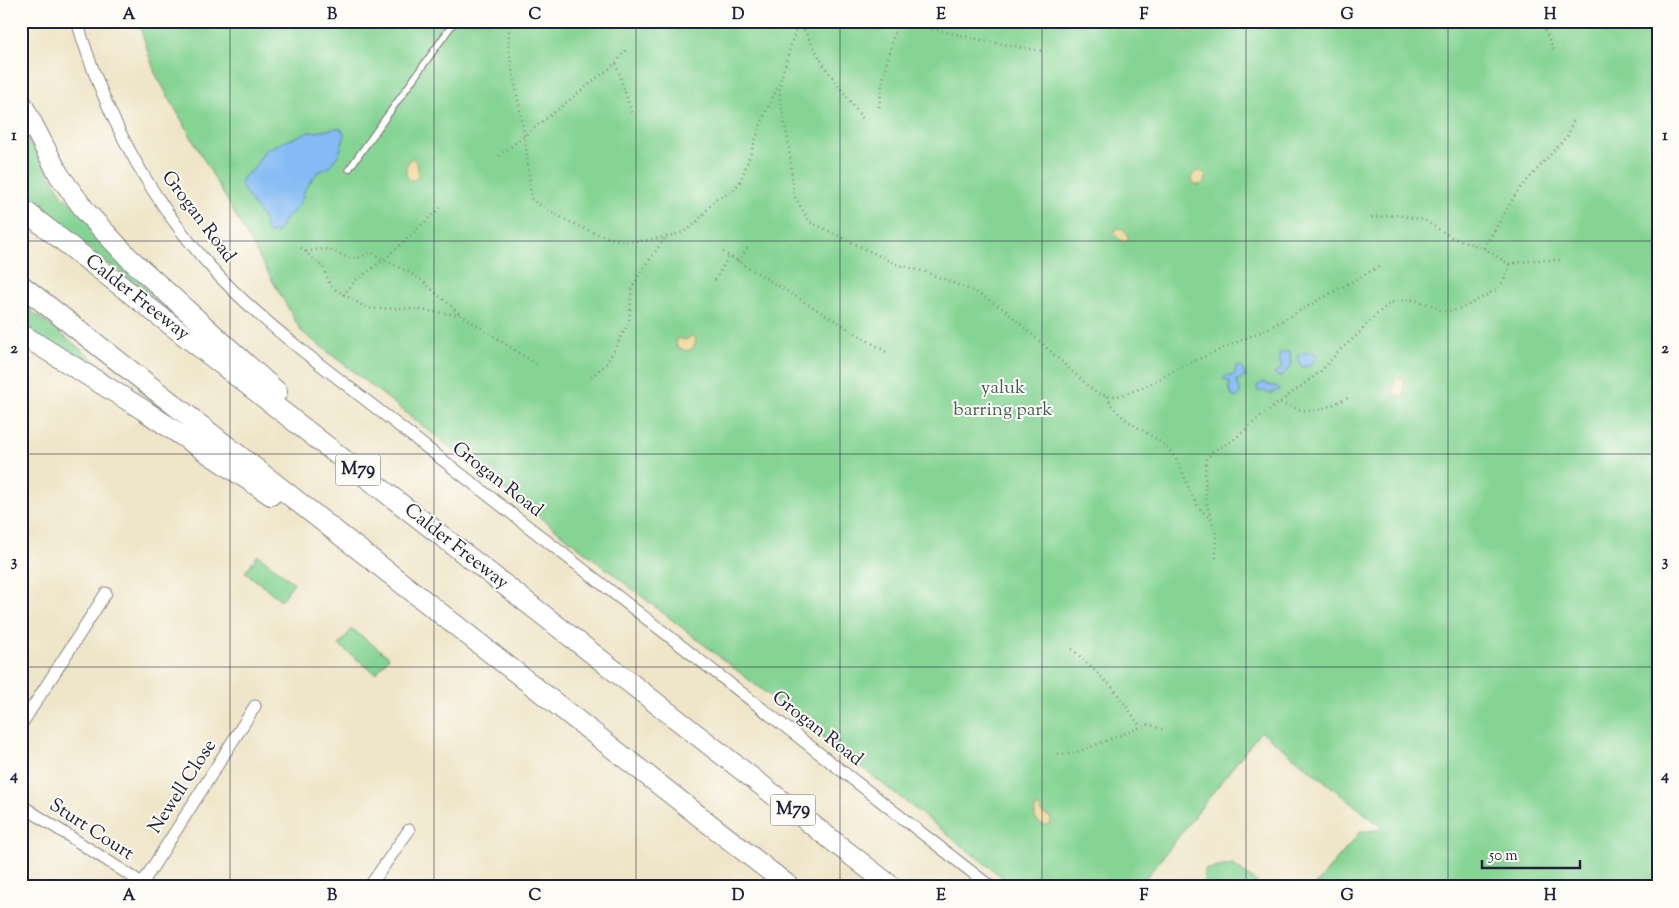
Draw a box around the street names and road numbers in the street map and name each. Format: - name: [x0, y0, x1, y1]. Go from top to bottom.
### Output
- street label: Grogan Road: [154, 165, 242, 269]
- street label: Calder Freeway: [79, 248, 196, 348]
- street label: Grogan Road: [446, 436, 548, 524]
- road number: M79: [336, 454, 380, 486]
- street label: Calder Freeway: [398, 497, 515, 597]
- street label: Grogan Road: [766, 685, 868, 773]
- street label: Newell Close: [142, 734, 224, 840]
- street label: Sturt Court: [43, 792, 139, 868]
- road number: M79: [770, 794, 816, 826]

